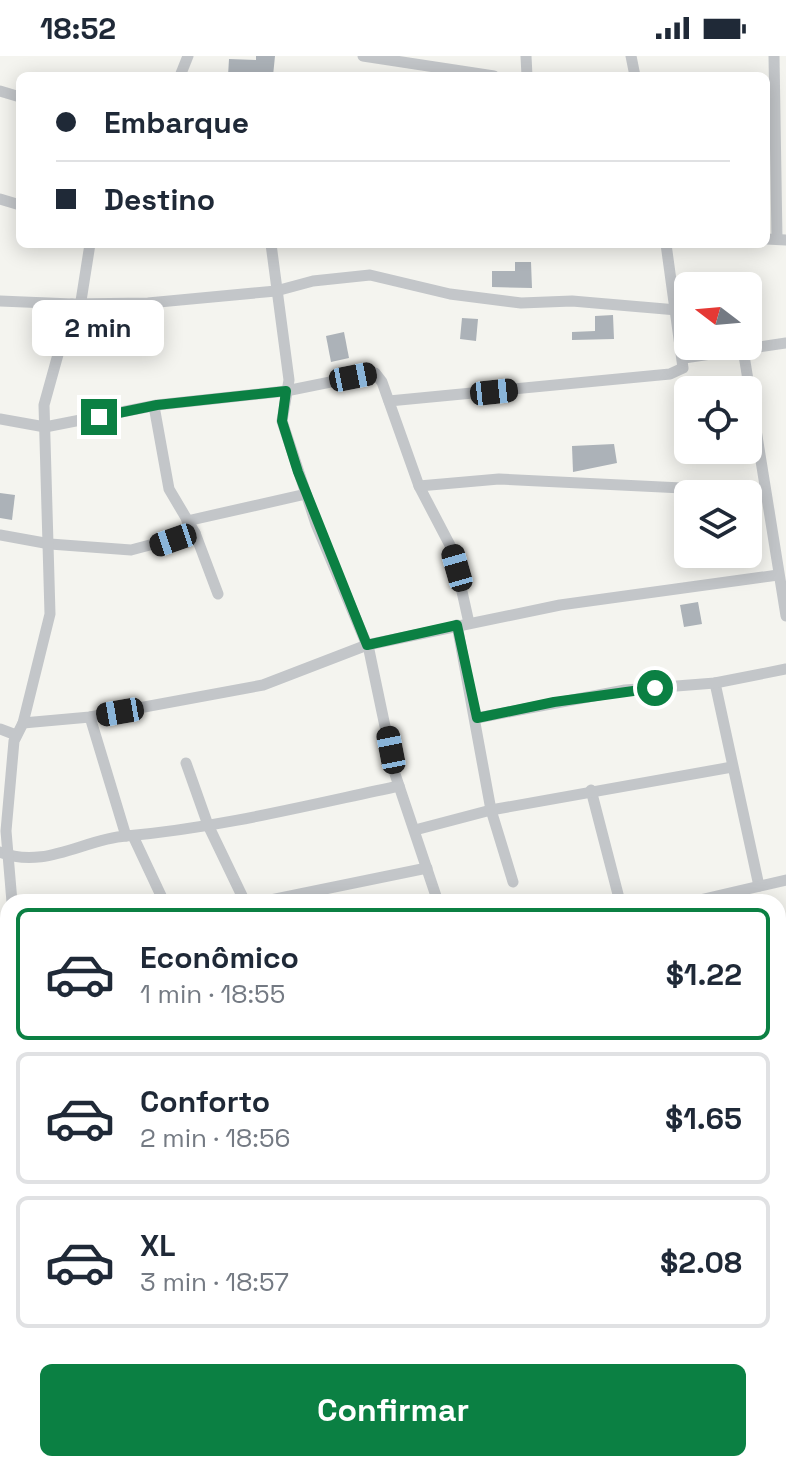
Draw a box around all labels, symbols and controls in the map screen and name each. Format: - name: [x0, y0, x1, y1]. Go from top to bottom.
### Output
- text: 18:52: [40, 9, 116, 48]
- text: Embarque: [104, 103, 249, 142]
- text: Destino: [104, 180, 215, 219]
- north arrow: [674, 272, 762, 360]
- map controls: [674, 272, 762, 568]
- callout: 2 min: [33, 301, 165, 357]
- text: 2 min: [64, 311, 132, 345]
- car: [327, 361, 379, 393]
- button: locate: [674, 376, 762, 464]
- car: [469, 378, 519, 406]
- route end: [81, 399, 117, 435]
- button: layers: [674, 480, 762, 568]
- car: [146, 521, 200, 559]
- car: [439, 542, 475, 594]
- route start: [637, 670, 673, 706]
- car: [94, 696, 146, 728]
- car: [375, 724, 407, 776]
- icon: car: [44, 938, 116, 1010]
- text: Econômico: [140, 938, 299, 977]
- text: $1.22: [666, 955, 742, 994]
- text: 1 min · 18:55: [140, 977, 285, 1011]
- icon: car: [44, 1082, 116, 1154]
- text: Conforto: [140, 1082, 270, 1121]
- text: $1.65: [665, 1099, 742, 1138]
- text: 2 min · 18:56: [140, 1121, 290, 1155]
- icon: car: [44, 1226, 116, 1298]
- text: XL: [140, 1226, 176, 1265]
- text: $2.08: [660, 1243, 742, 1282]
- text: 3 min · 18:57: [140, 1265, 289, 1299]
- button: Confirmar: [40, 1364, 746, 1456]

